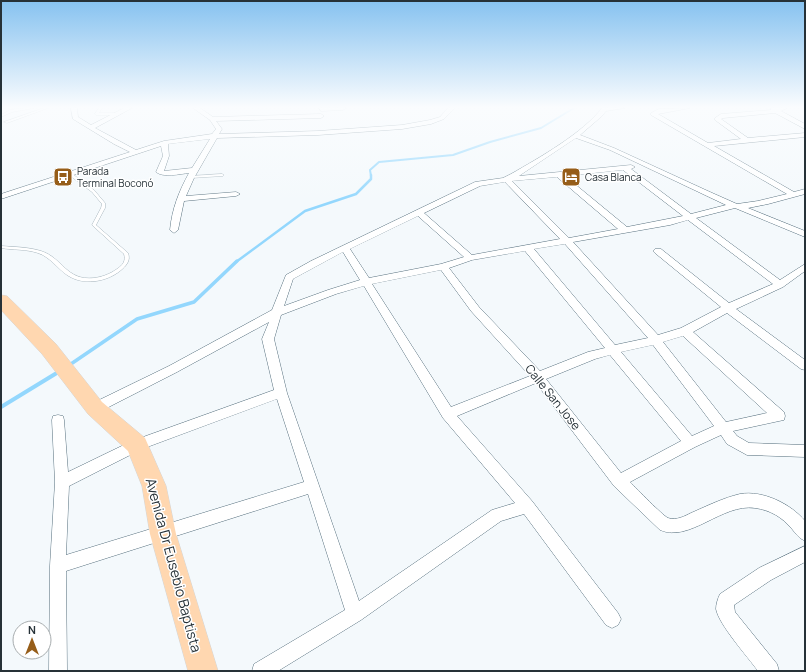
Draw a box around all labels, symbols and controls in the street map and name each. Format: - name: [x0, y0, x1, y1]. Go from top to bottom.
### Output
- place label: Parada Terminal Boconó: [77, 164, 154, 190]
- bus stop icon: Parada Terminal Boconó: [52, 166, 74, 188]
- hotel icon: Casa Blanca: [560, 166, 582, 188]
- place label: Casa Blanca: [585, 170, 642, 184]
- street label: Calle San Jose: [521, 361, 585, 433]
- street label: Avenida Dr Eusebio Baptista: [142, 476, 206, 654]
- north arrow: [12, 620, 52, 660]
- text: N: [28, 622, 36, 637]

